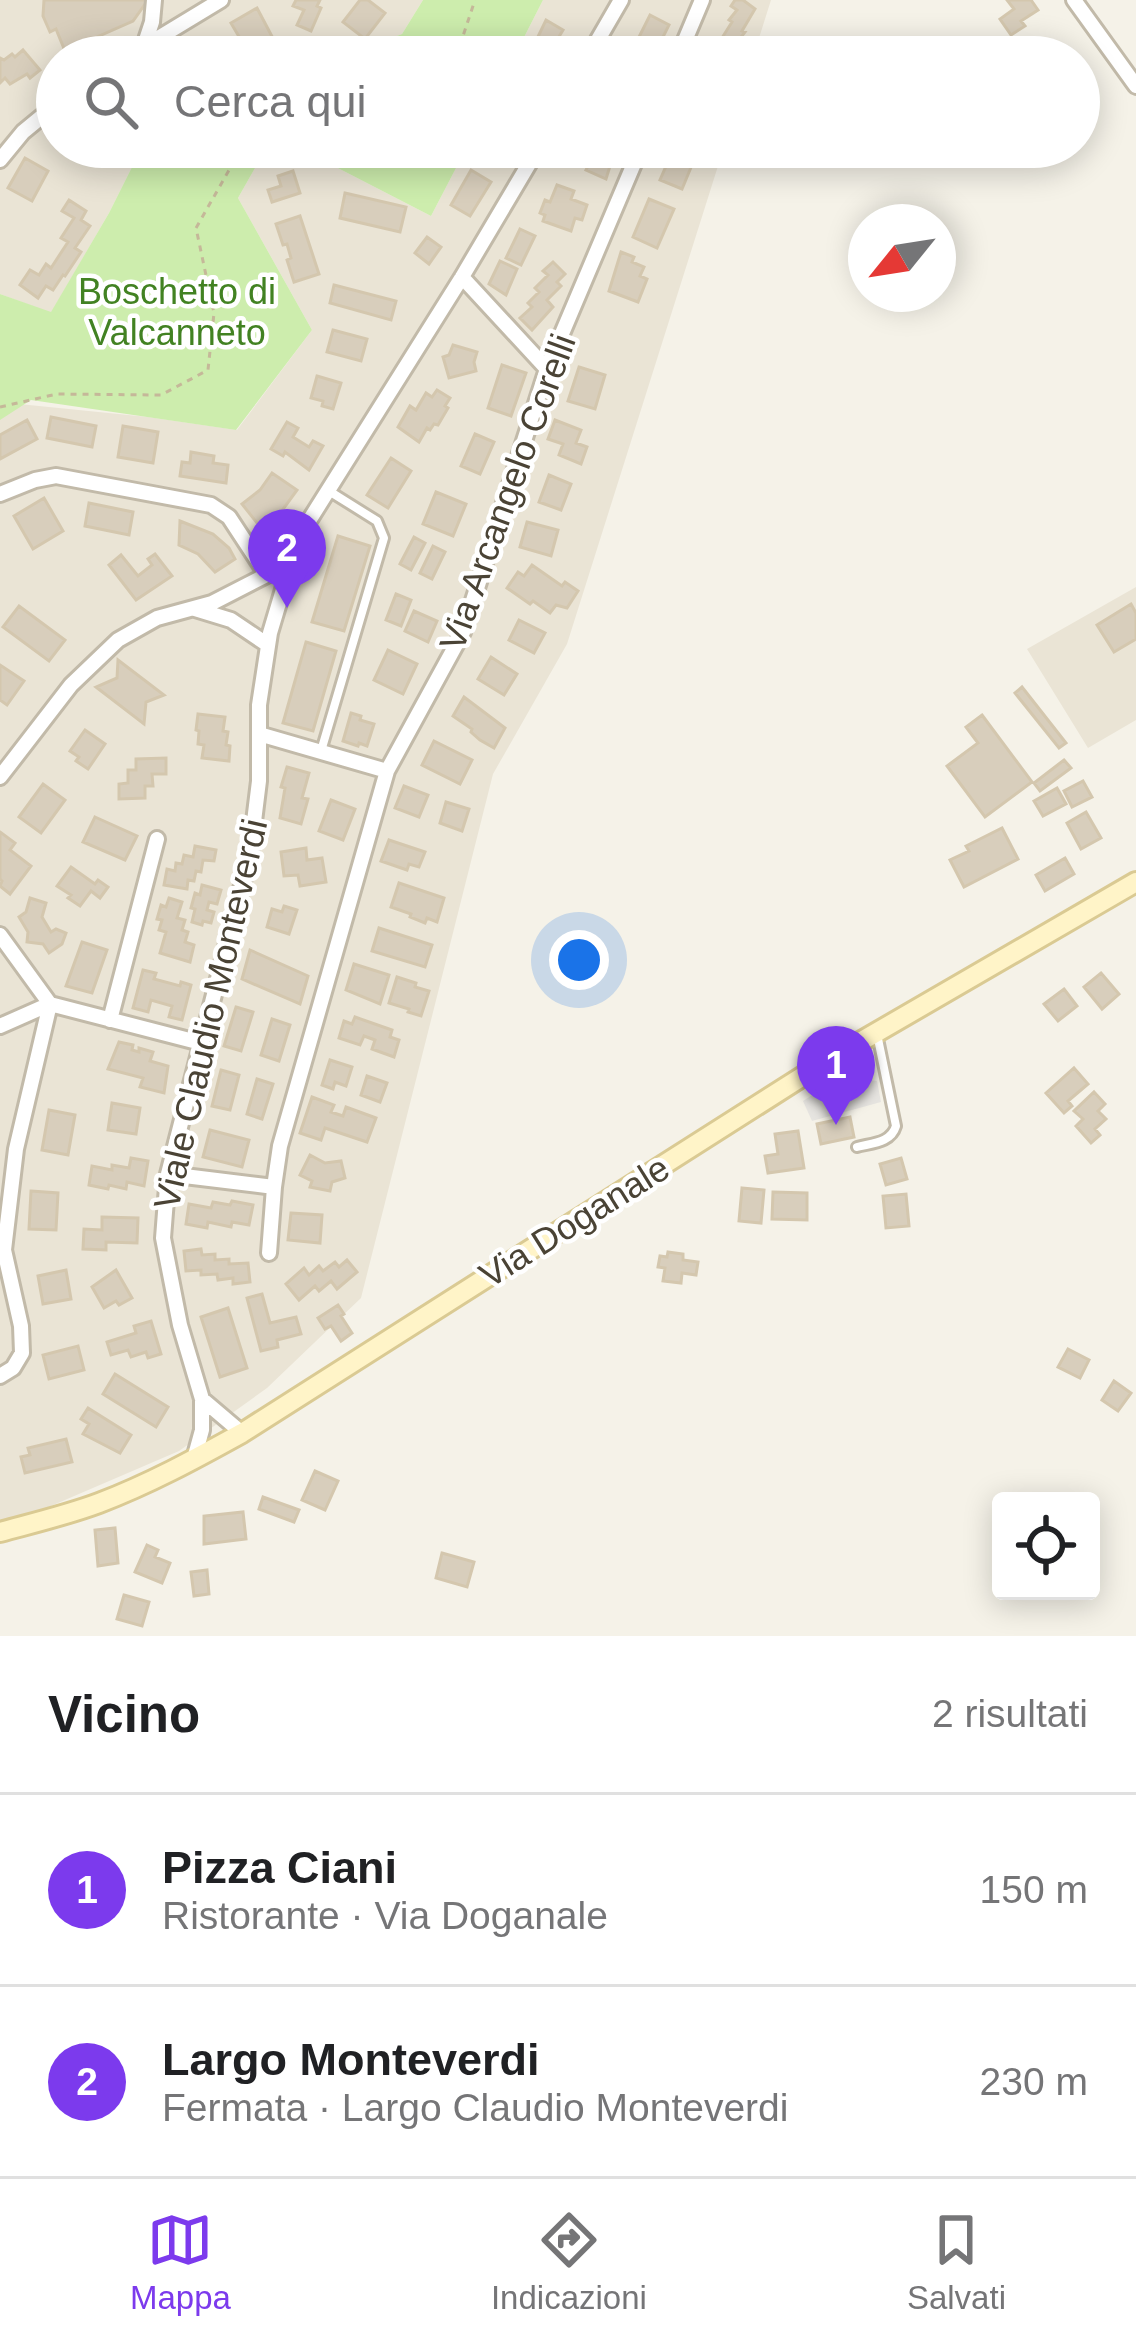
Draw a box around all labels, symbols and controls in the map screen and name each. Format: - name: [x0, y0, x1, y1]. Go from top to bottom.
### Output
- search box: [36, 36, 1100, 168]
- icon: search: [78, 69, 144, 135]
- text: Cerca qui: [174, 76, 367, 127]
- north arrow: [848, 204, 956, 312]
- park label: Boschetto di Valcanneto: [78, 271, 276, 353]
- street label: Via Arcangelo Corelli: [431, 328, 584, 656]
- pin: 2: [248, 509, 326, 608]
- street label: Viale Claudio Monteverdi: [146, 815, 275, 1213]
- your location: [549, 930, 609, 990]
- pin: 1: [797, 1026, 875, 1125]
- street label: Via Doganale: [472, 1147, 677, 1296]
- map controls: [992, 1492, 1100, 1600]
- button: locate: [992, 1492, 1100, 1600]
- text: Vicino: [48, 1686, 200, 1743]
- text: 2 risultati: [932, 1692, 1088, 1735]
- text: Pizza Ciani: [162, 1842, 397, 1893]
- text: 1: [76, 1868, 98, 1911]
- text: 150 m: [980, 1868, 1088, 1911]
- text: Ristorante · Via Doganale: [162, 1894, 608, 1937]
- text: Largo Monteverdi: [162, 2034, 540, 2085]
- text: 2: [76, 2060, 98, 2103]
- text: 230 m: [980, 2060, 1088, 2103]
- text: Fermata · Largo Claudio Monteverdi: [162, 2086, 788, 2129]
- tab: Mappa: [130, 2207, 231, 2317]
- tab: Indicazioni: [491, 2207, 647, 2317]
- tab: Salvati: [907, 2207, 1006, 2317]

